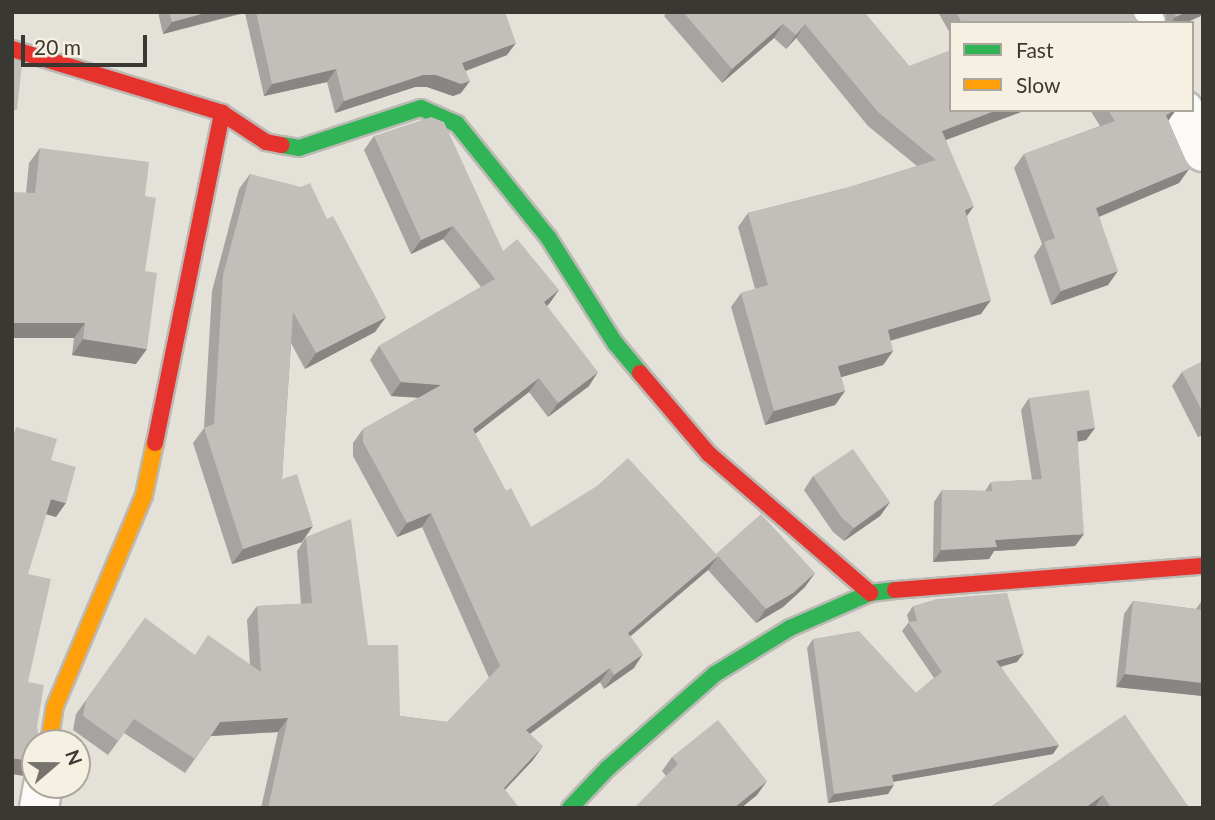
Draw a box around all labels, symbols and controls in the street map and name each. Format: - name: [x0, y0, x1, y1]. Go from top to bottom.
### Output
- scale bar: [24, 21, 150, 65]
- legend: [949, 21, 1194, 112]
- text: 20 m: [34, 34, 81, 59]
- text: Fast: [1016, 37, 1053, 62]
- text: Slow: [1016, 72, 1060, 97]
- north arrow: [21, 729, 91, 799]
- text: N: [61, 747, 88, 768]

